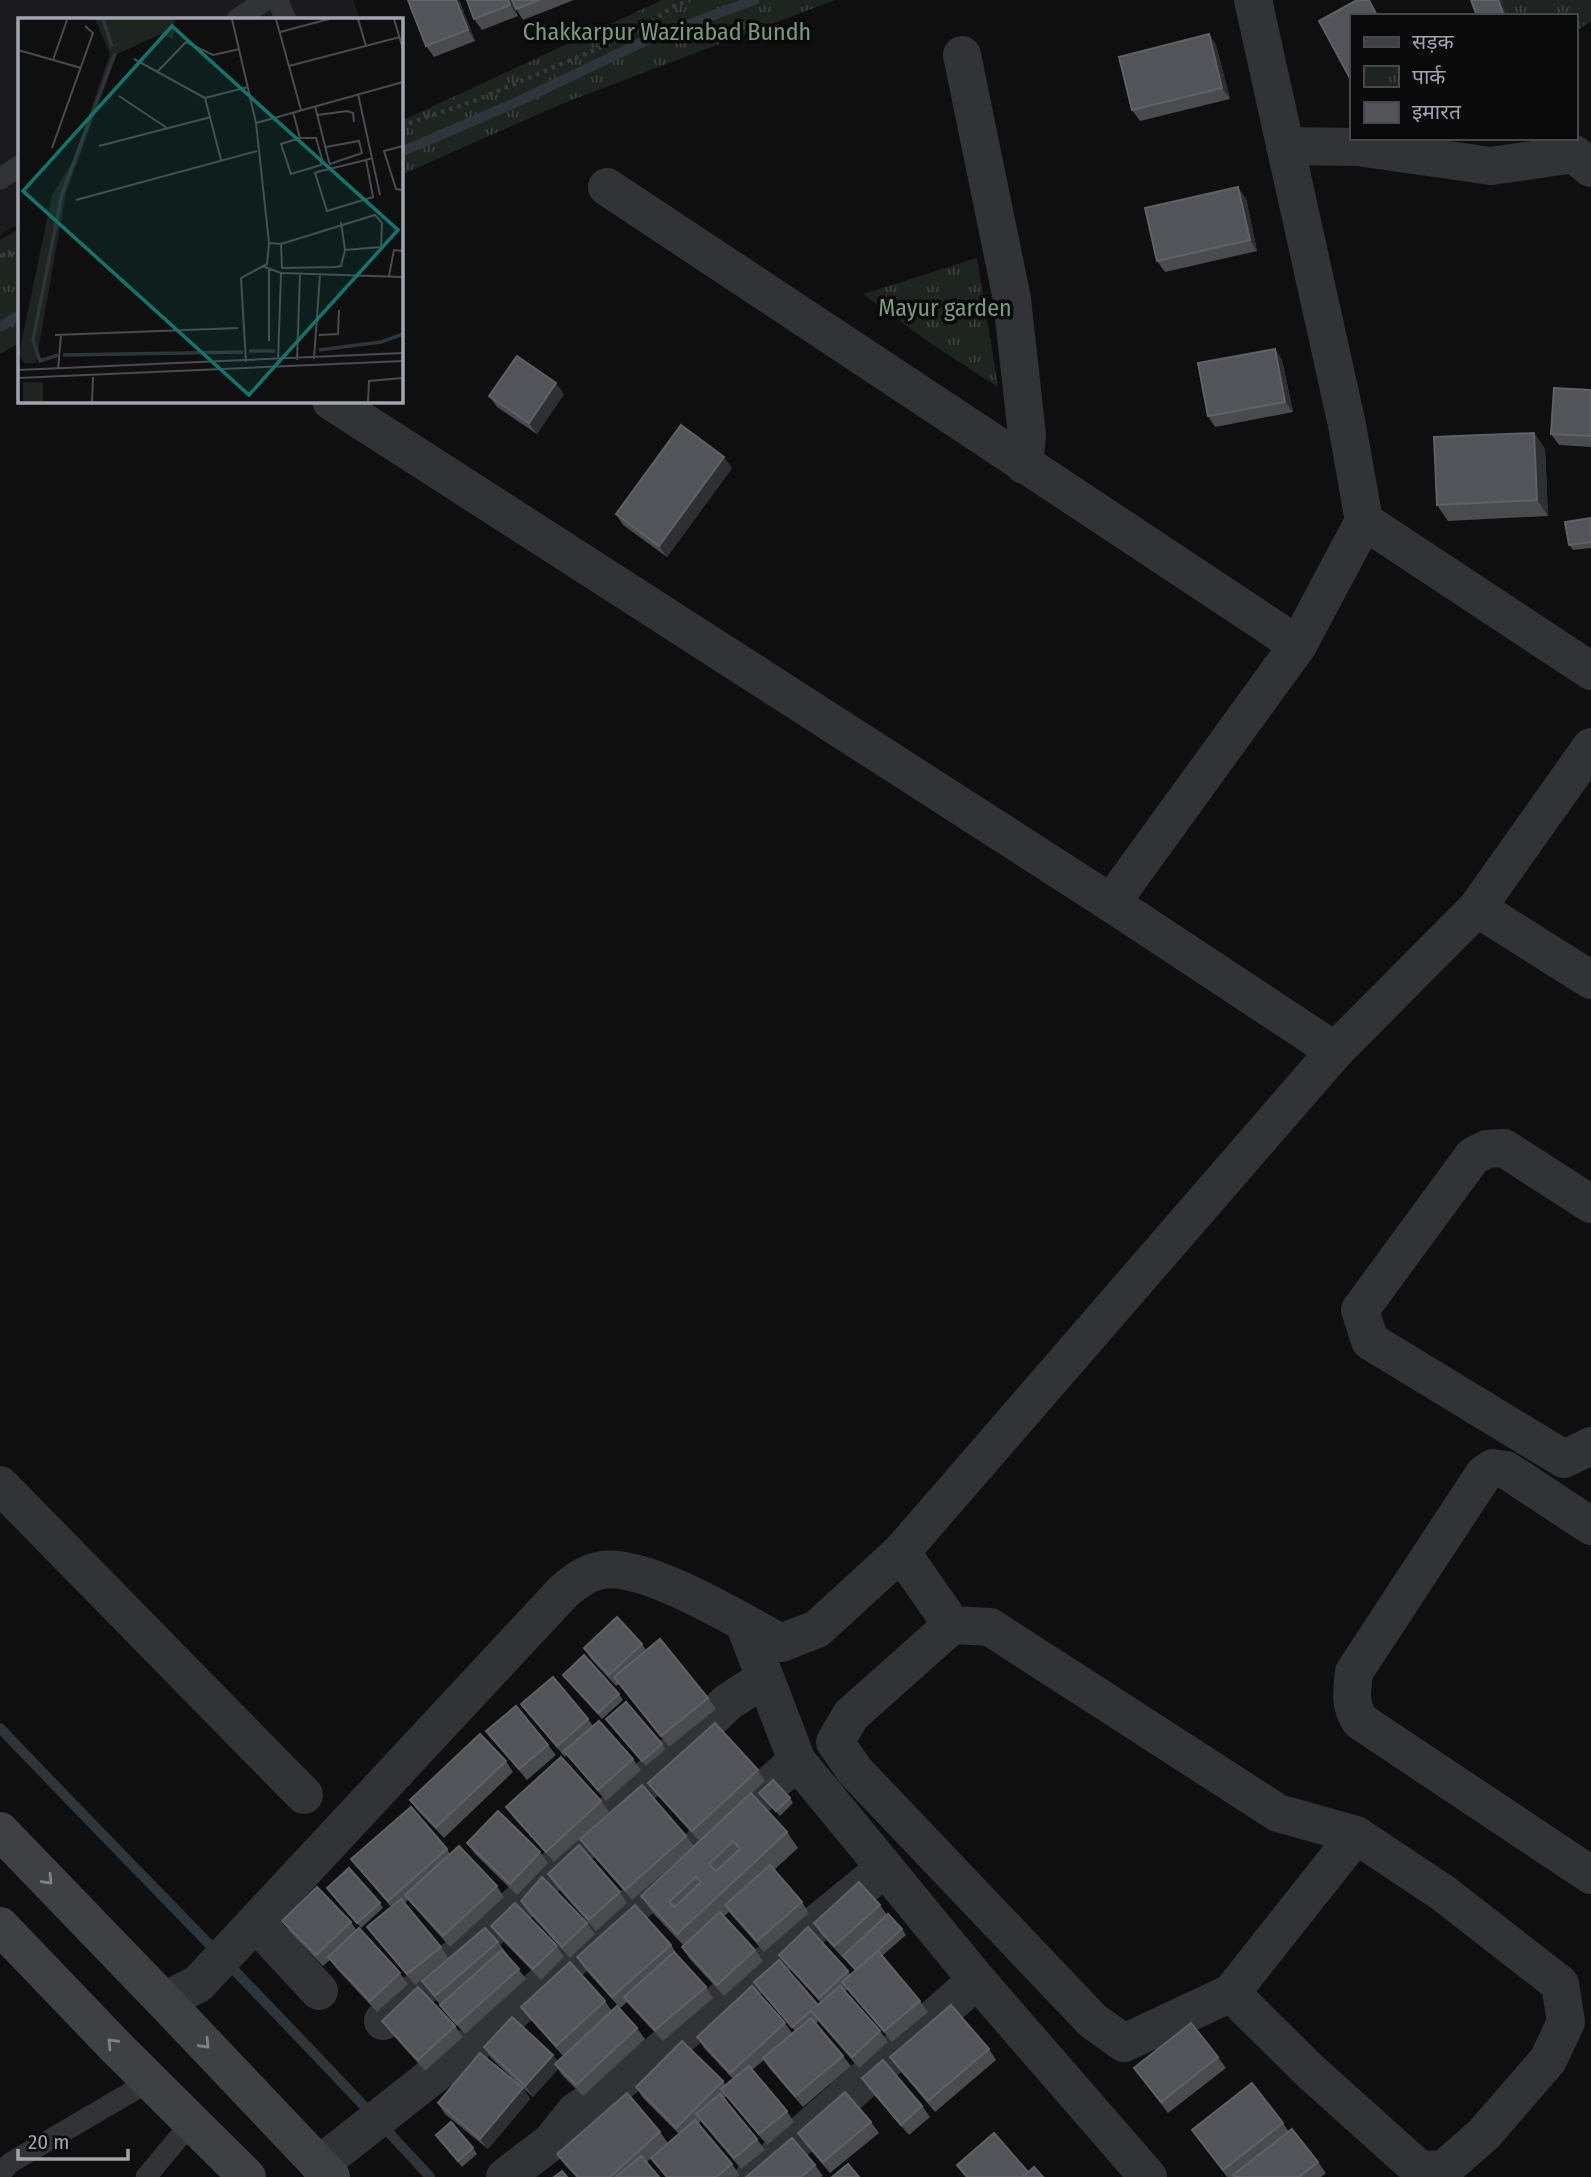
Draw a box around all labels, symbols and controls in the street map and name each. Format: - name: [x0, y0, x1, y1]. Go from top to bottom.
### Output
- legend: [1350, 14, 1577, 140]
- inset map: [18, 18, 402, 402]
- park label: Chakkarpur Wazirabad Bundh: [523, 18, 811, 46]
- text: सड़क: [1412, 29, 1454, 55]
- text: पार्क: [1412, 64, 1446, 90]
- text: इमारत: [1412, 99, 1462, 125]
- park label: Mayur garden: [878, 294, 1012, 322]
- one-way arrow: [39, 1872, 52, 1885]
- one-way arrow: [197, 2036, 209, 2049]
- one-way arrow: [107, 2038, 120, 2051]
- scale bar: [18, 2118, 128, 2162]
- text: 20 m: [28, 2129, 69, 2155]

